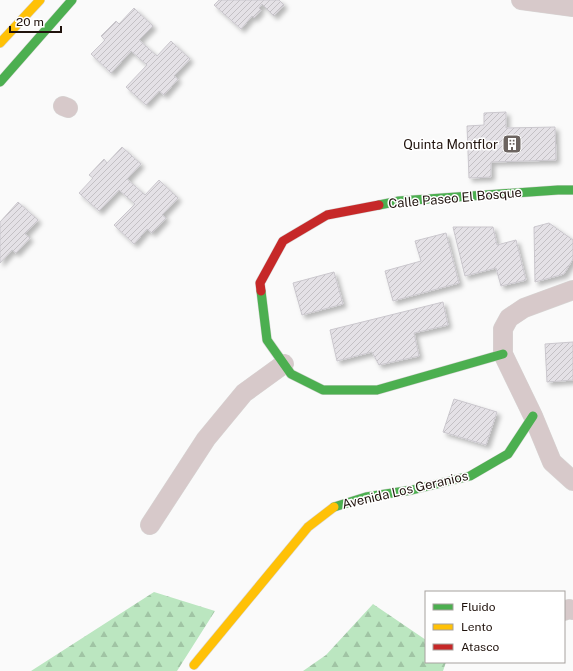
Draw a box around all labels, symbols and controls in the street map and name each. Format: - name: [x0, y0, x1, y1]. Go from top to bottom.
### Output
- scale bar: [10, 8, 61, 34]
- text: 20 m: [16, 15, 44, 29]
- building icon: Quinta Montflor: [501, 133, 523, 155]
- place label: Quinta Montflor: [403, 137, 498, 152]
- street label: Calle Paseo El Bosque: [388, 185, 522, 211]
- street label: Avenida Los Geranios: [341, 468, 469, 512]
- legend: [425, 591, 565, 663]
- text: Fluido: [461, 600, 496, 614]
- text: Lento: [461, 620, 493, 634]
- text: Atasco: [461, 640, 500, 654]

